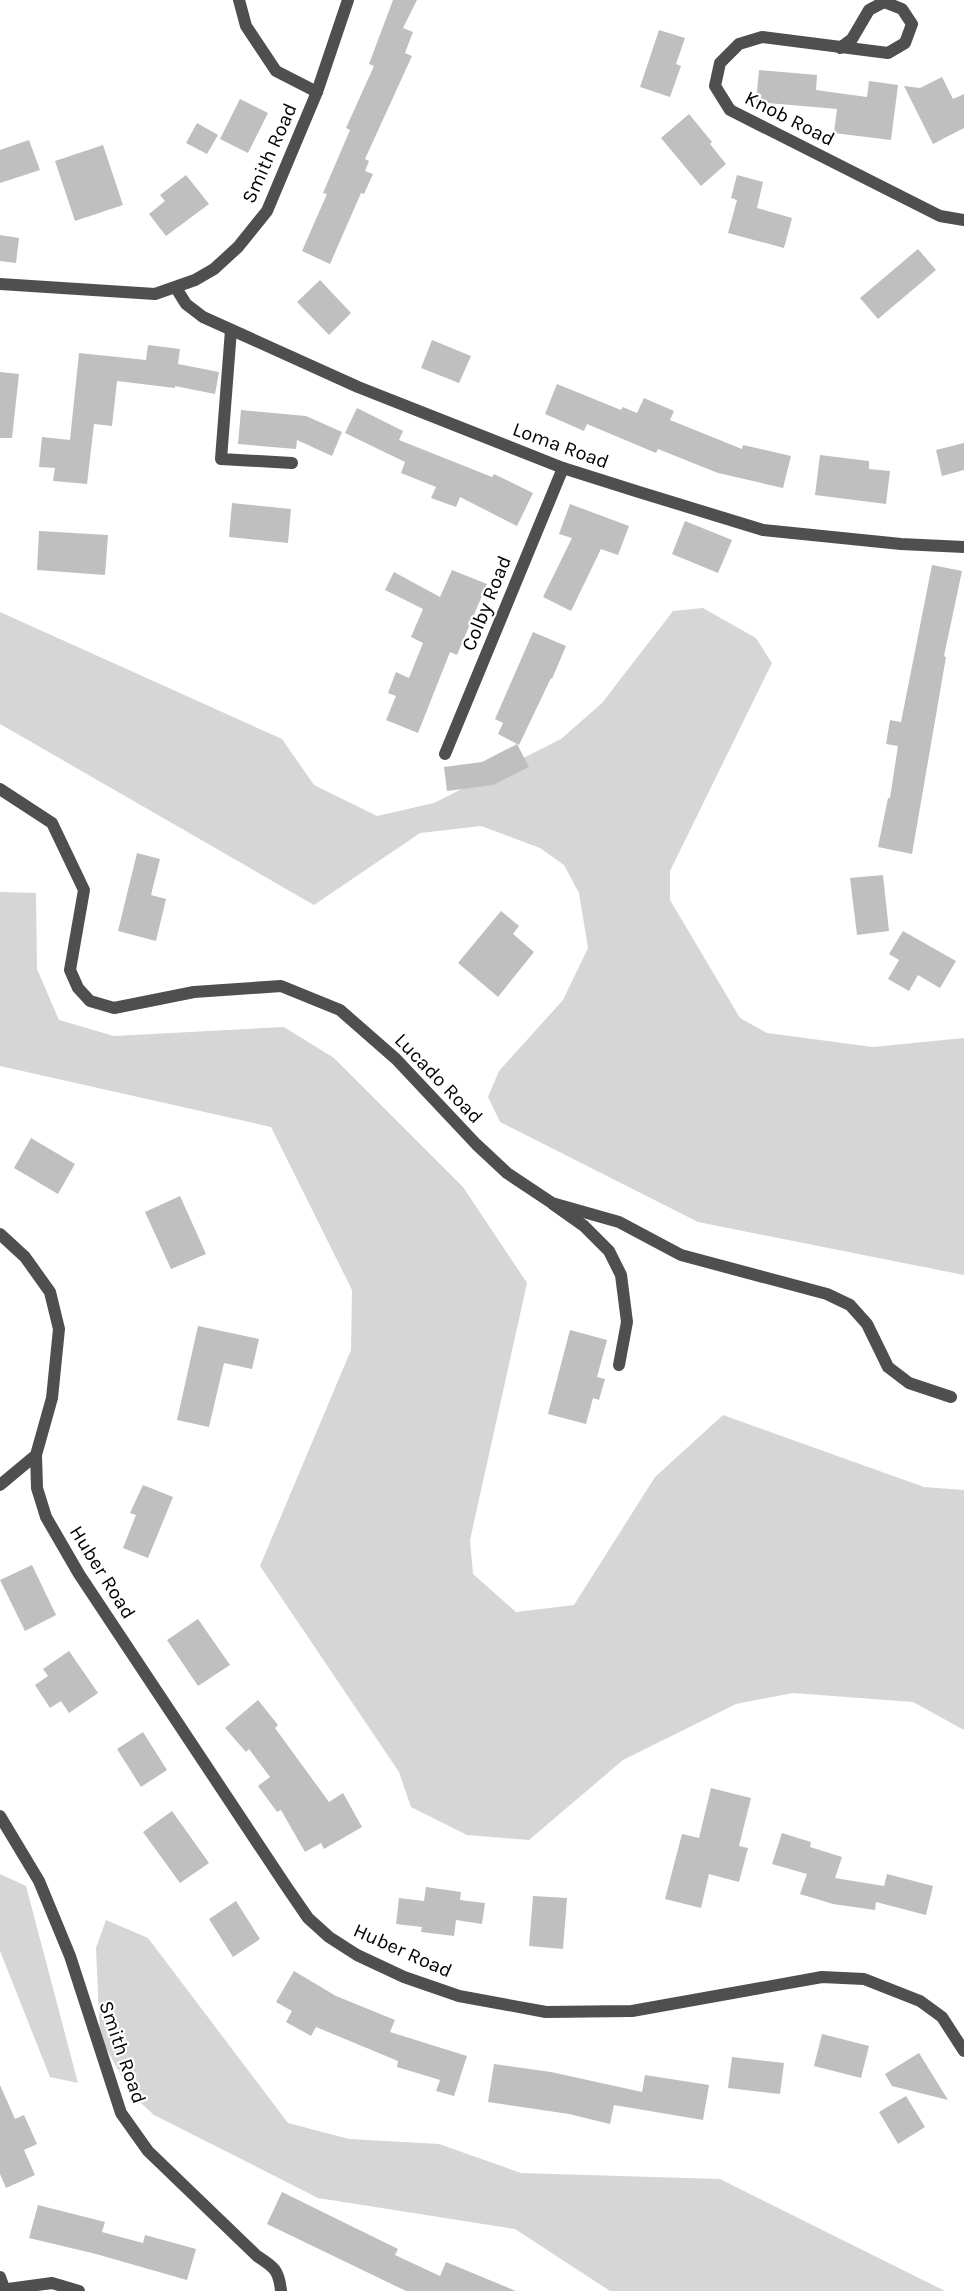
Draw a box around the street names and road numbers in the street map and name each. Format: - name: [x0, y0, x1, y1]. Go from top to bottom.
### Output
- street label: Knob Road: [741, 86, 839, 151]
- street label: Smith Road: [237, 100, 302, 207]
- street label: Loma Road: [510, 417, 612, 474]
- street label: Colby Road: [457, 552, 516, 654]
- street label: Lucado Road: [390, 1029, 487, 1128]
- street label: Huber Road: [65, 1521, 140, 1623]
- street label: Huber Road: [350, 1918, 456, 1982]
- street label: Smith Road: [94, 1998, 151, 2107]

